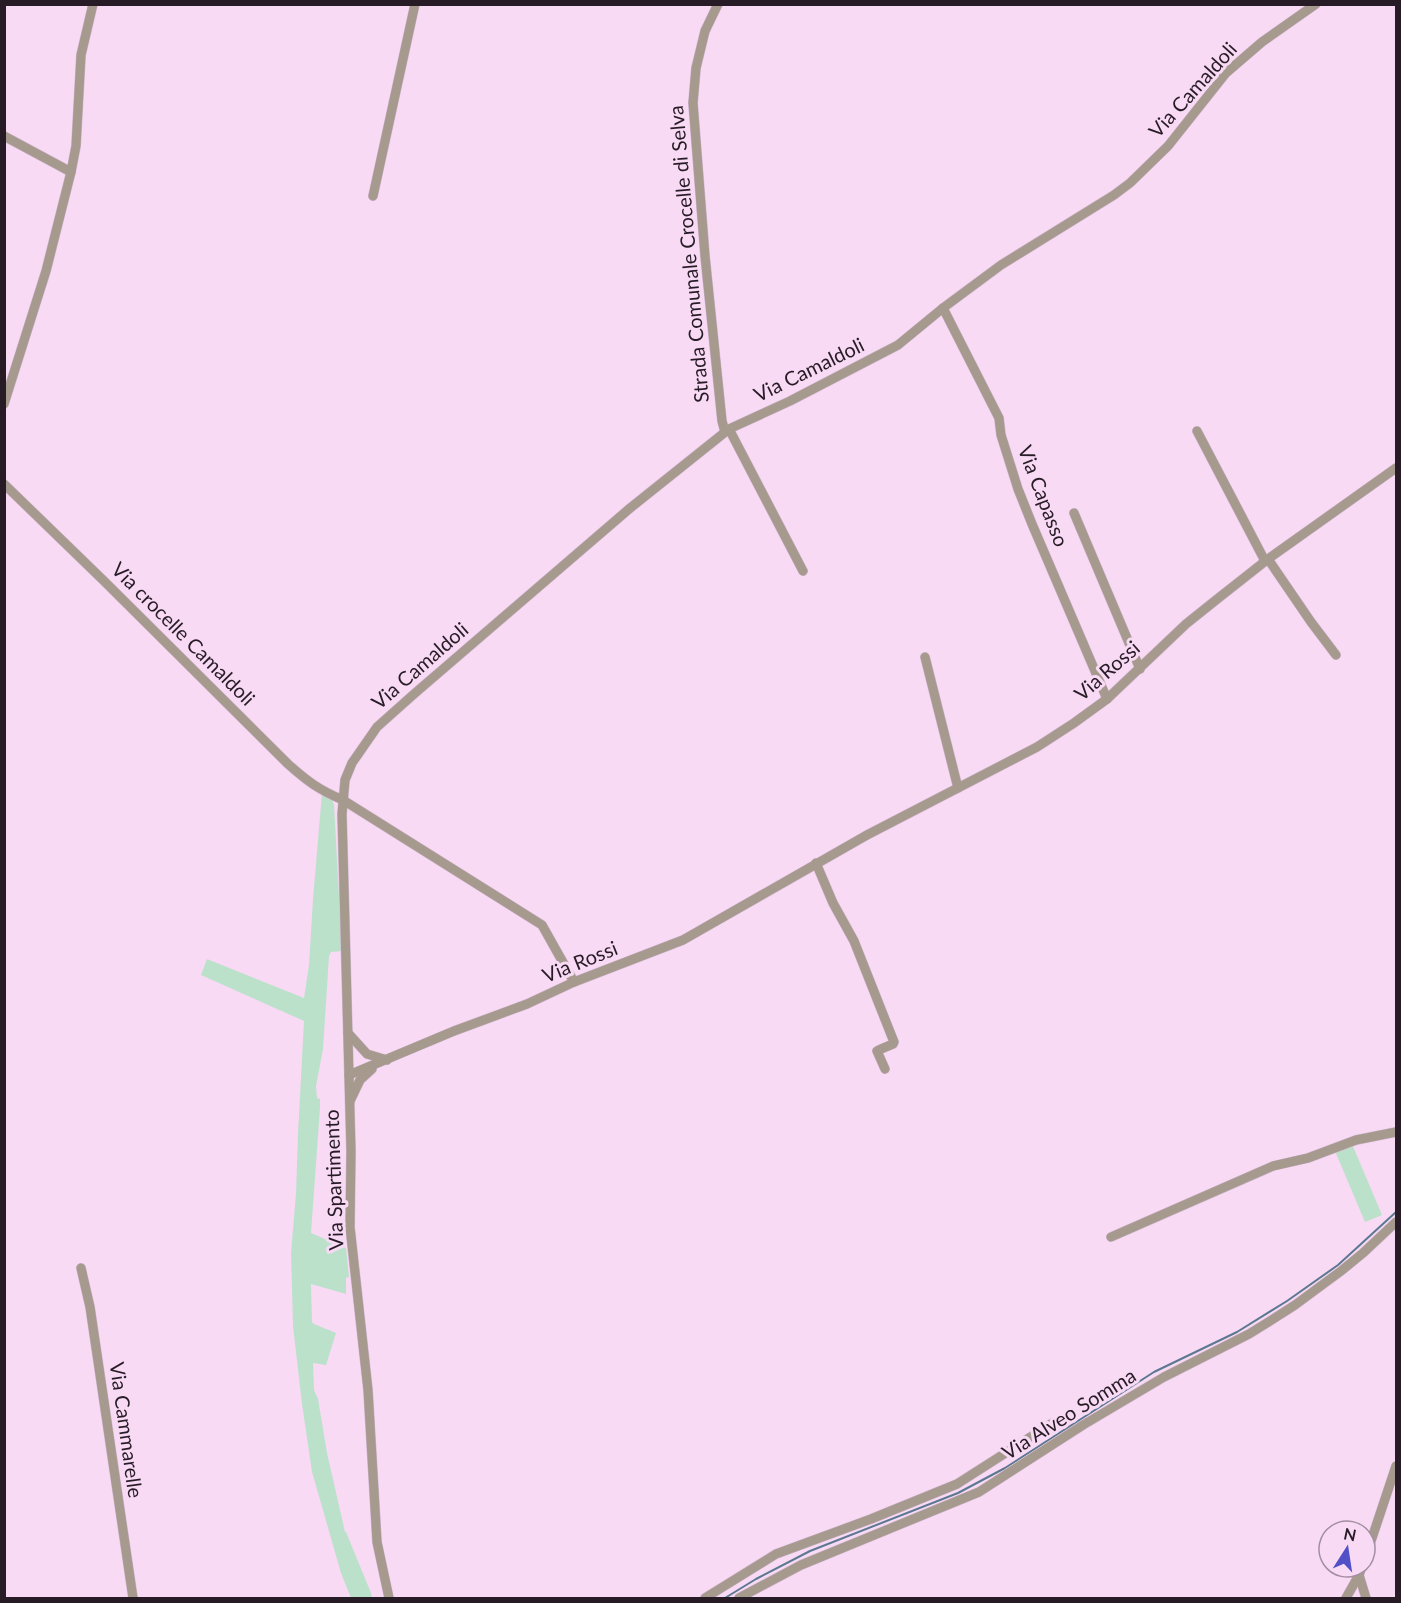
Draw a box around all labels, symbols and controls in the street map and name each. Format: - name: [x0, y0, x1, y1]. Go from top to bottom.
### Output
- street label: Via Camaldoli: [1143, 37, 1241, 142]
- street label: Strada Comunale Crocelle di Selva: [663, 104, 713, 404]
- street label: Via Camaldoli: [749, 332, 868, 406]
- street label: Via Capasso: [1014, 442, 1074, 550]
- street label: Via crocelle Camaldoli: [107, 557, 260, 710]
- street label: Via Camaldoli: [366, 617, 472, 714]
- street label: Via Rossi: [1069, 635, 1144, 705]
- street label: Via Rossi: [539, 935, 621, 987]
- street label: Via Spartimento: [319, 1109, 347, 1251]
- street label: Via Cammarelle: [106, 1360, 148, 1499]
- street label: Via Alveo Somma: [997, 1362, 1140, 1464]
- north arrow: [1317, 1519, 1377, 1579]
- text: N: [1342, 1523, 1358, 1544]

